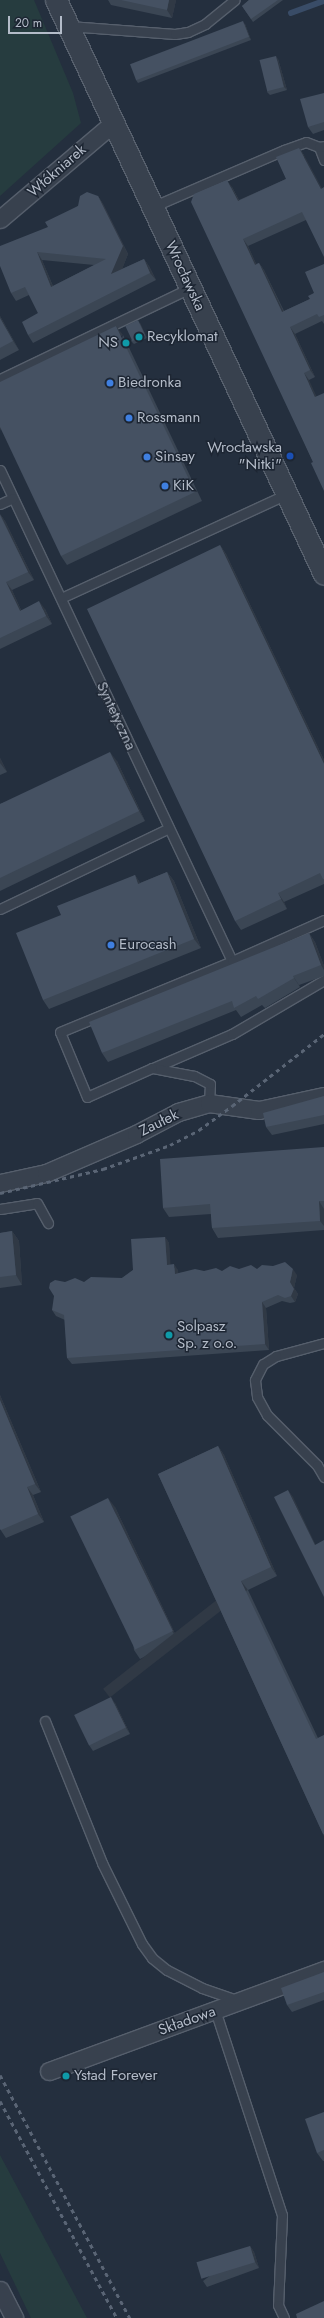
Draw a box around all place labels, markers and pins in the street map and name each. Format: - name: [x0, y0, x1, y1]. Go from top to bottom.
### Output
- place label: Recyklomat: [147, 328, 218, 346]
- marker: Recyklomat: [134, 332, 144, 342]
- place label: NS: [98, 334, 118, 352]
- marker: NS: [121, 338, 131, 348]
- place label: Biedronka: [118, 374, 181, 392]
- marker: Biedronka: [105, 378, 115, 388]
- place label: Rossmann: [137, 409, 200, 427]
- marker: Rossmann: [124, 413, 134, 423]
- place label: Wrocławska "Nitki": [207, 438, 282, 473]
- place label: Sinsay: [155, 448, 195, 466]
- marker: Wrocławska "Nitki": [285, 451, 295, 461]
- marker: Sinsay: [142, 452, 152, 462]
- place label: KiK: [173, 477, 194, 495]
- marker: KiK: [160, 481, 170, 491]
- place label: Eurocash: [119, 936, 177, 954]
- marker: Eurocash: [106, 940, 116, 950]
- place label: Solpasz Sp. z o.o.: [177, 1317, 237, 1352]
- marker: Solpasz Sp. z o.o.: [164, 1330, 174, 1340]
- place label: Ystad Forever: [74, 2067, 158, 2085]
- marker: Ystad Forever: [61, 2071, 71, 2081]

